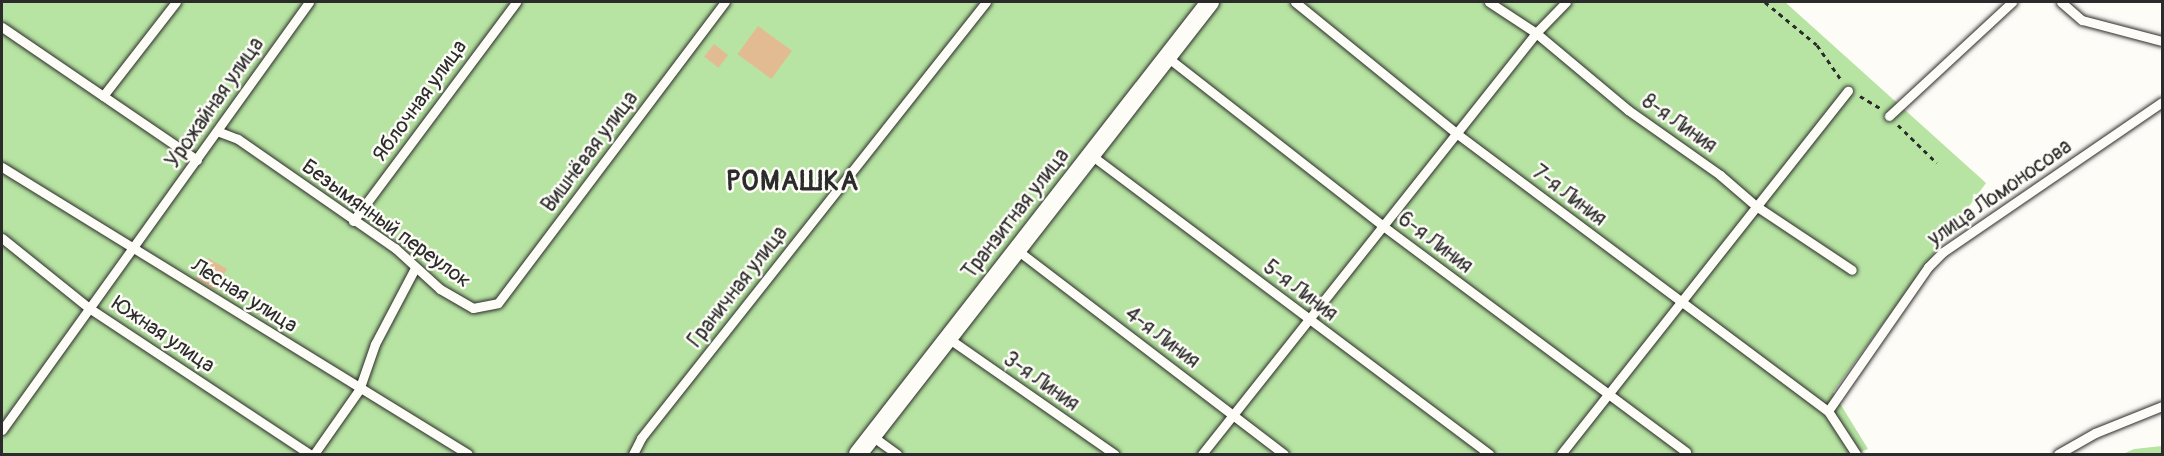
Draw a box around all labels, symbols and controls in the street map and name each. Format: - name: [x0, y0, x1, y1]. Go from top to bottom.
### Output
- street label: Урожайная улица: [161, 33, 269, 173]
- street label: Яблочная улица: [367, 35, 473, 167]
- street label: Вишнёвая улица: [536, 87, 644, 217]
- street label: 8-я Линия: [1637, 89, 1721, 159]
- street label: улица Ломоносова: [1923, 134, 2077, 252]
- street label: Транзитная улица: [957, 144, 1075, 284]
- street label: Безымянный переулок: [297, 154, 475, 294]
- street label: 7-я Линия: [1527, 160, 1611, 232]
- district label: РОМАШКА: [726, 166, 860, 198]
- street label: 6-я Линия: [1393, 207, 1477, 279]
- street label: Граничная улица: [683, 221, 793, 353]
- street label: Лесная улица: [186, 253, 302, 339]
- street label: 5-я Линия: [1258, 255, 1342, 327]
- street label: Южная улица: [107, 291, 219, 379]
- street label: 4-я Линия: [1120, 302, 1204, 374]
- street label: 3-я Линия: [998, 347, 1084, 417]

